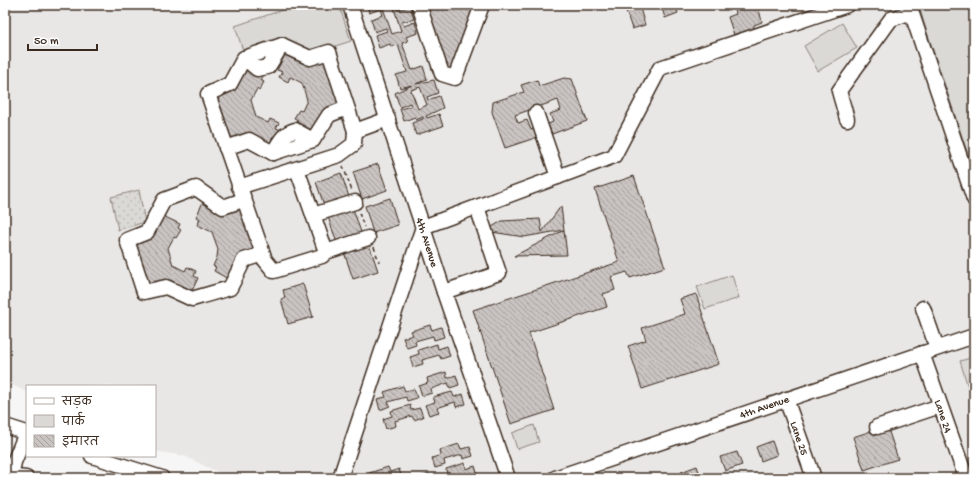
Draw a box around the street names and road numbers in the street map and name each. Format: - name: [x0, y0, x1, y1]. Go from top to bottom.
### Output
- street label: 4th Avenue: [412, 216, 440, 269]
- street label: 4th Avenue: [738, 394, 791, 422]
- street label: Lane 24: [931, 399, 954, 436]
- street label: Lane 25: [787, 420, 810, 457]

